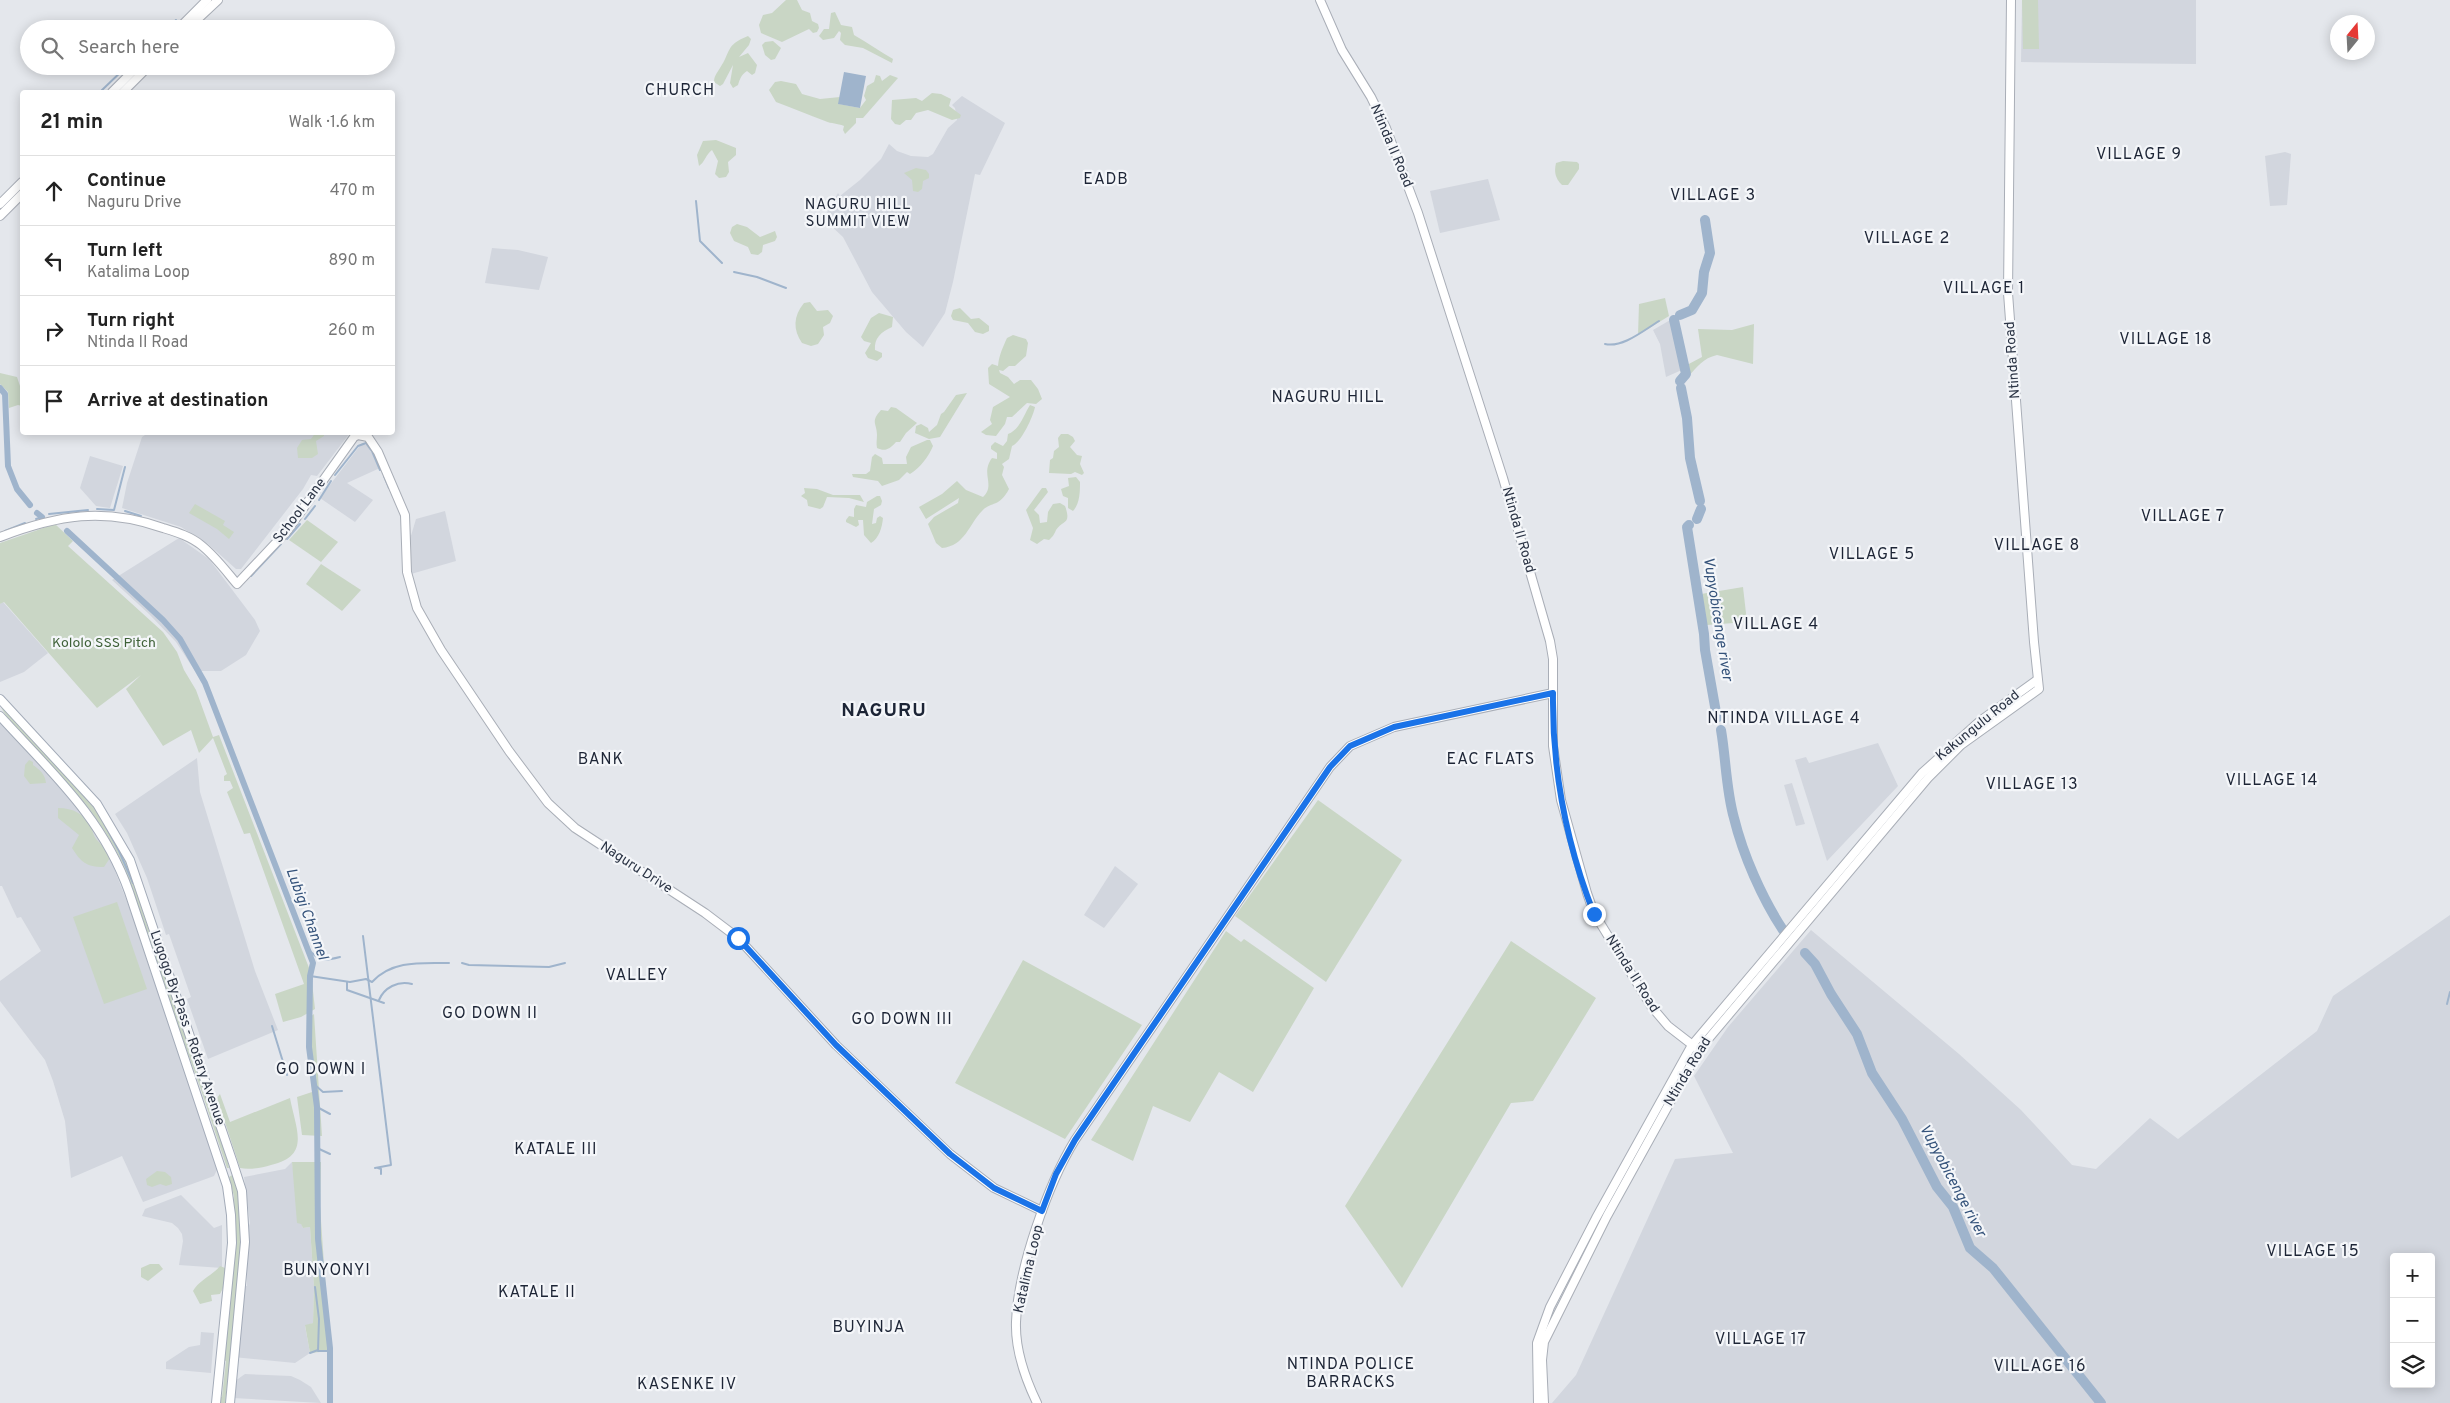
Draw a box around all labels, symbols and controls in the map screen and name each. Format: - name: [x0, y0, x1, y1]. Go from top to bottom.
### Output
- north arrow: [2330, 15, 2375, 60]
- search box: [20, 20, 395, 75]
- icon: search: [38, 34, 66, 62]
- text: Search here: [78, 36, 180, 60]
- district label: CHURCH: [645, 81, 715, 101]
- street label: Ntinda II Road: [1366, 102, 1416, 190]
- text: 21 min: [40, 109, 103, 136]
- text: Walk · 1.6 km: [288, 113, 375, 133]
- district label: VILLAGE 9: [2096, 145, 2182, 165]
- text: Continue: [87, 169, 166, 193]
- district label: EADB: [1083, 170, 1129, 190]
- icon: ahead: [40, 177, 68, 205]
- text: 470 m: [330, 181, 375, 201]
- district label: VILLAGE 3: [1670, 186, 1756, 206]
- text: Naguru Drive: [87, 193, 181, 213]
- district label: NAGURU HILL SUMMIT VIEW: [805, 196, 911, 232]
- district label: VILLAGE 2: [1864, 229, 1950, 249]
- text: Turn left: [87, 239, 163, 263]
- icon: left: [40, 247, 68, 275]
- text: 890 m: [329, 251, 375, 271]
- text: Katalima Loop: [87, 263, 190, 283]
- district label: VILLAGE 1: [1943, 279, 2025, 299]
- text: Turn right: [87, 309, 175, 333]
- icon: right: [40, 317, 68, 345]
- text: 260 m: [328, 321, 375, 341]
- street label: Ntinda Road: [2002, 321, 2024, 399]
- district label: VILLAGE 18: [2119, 330, 2213, 350]
- text: Ntinda II Road: [87, 333, 188, 353]
- icon: arrive: [40, 387, 68, 415]
- district label: NAGURU HILL: [1272, 388, 1384, 408]
- text: Arrive at destination: [87, 389, 268, 413]
- street label: School Lane: [270, 475, 330, 547]
- street label: Ntinda II Road: [1498, 485, 1538, 575]
- district label: VILLAGE 7: [2141, 507, 2225, 527]
- district label: VILLAGE 8: [1994, 536, 2080, 556]
- district label: VILLAGE 5: [1829, 545, 1915, 565]
- water label: Vupyobicenge river: [1698, 556, 1736, 684]
- district label: VILLAGE 4: [1733, 615, 1819, 635]
- park label: Kololo SSS Pitch: [52, 635, 156, 652]
- street label: Kakungulu Road: [1933, 687, 2023, 765]
- district label: NAGURU: [841, 699, 927, 723]
- district label: NTINDA VILLAGE 4: [1707, 709, 1861, 729]
- district label: BANK: [578, 750, 624, 770]
- district label: EAC FLATS: [1447, 750, 1535, 770]
- district label: VILLAGE 14: [2225, 771, 2319, 791]
- district label: VILLAGE 13: [1985, 775, 2079, 795]
- street label: Naguru Drive: [597, 838, 675, 898]
- water label: Lubigi Channel: [281, 865, 332, 964]
- route end: [1583, 903, 1606, 926]
- route start: [727, 927, 750, 950]
- street label: Lugogo By-Pass - Rotary Avenue: [146, 928, 228, 1128]
- street label: Ntinda II Road: [1601, 932, 1663, 1016]
- district label: VALLEY: [605, 966, 669, 986]
- district label: GO DOWN II: [442, 1004, 538, 1024]
- district label: GO DOWN III: [851, 1010, 953, 1030]
- street label: Ntinda Road: [1661, 1034, 1715, 1110]
- district label: GO DOWN I: [276, 1060, 366, 1080]
- water label: Vupyobicenge river: [1914, 1121, 1990, 1242]
- district label: KATALE III: [514, 1140, 598, 1160]
- street label: Katalima Loop: [1011, 1223, 1047, 1315]
- district label: VILLAGE 15: [2266, 1242, 2360, 1262]
- map controls: [2390, 1253, 2435, 1388]
- button: +: [2390, 1253, 2435, 1298]
- district label: BUNYONYI: [283, 1261, 371, 1281]
- district label: KATALE II: [498, 1283, 576, 1303]
- button: −: [2390, 1298, 2435, 1343]
- district label: BUYINJA: [832, 1318, 906, 1338]
- district label: VILLAGE 17: [1715, 1330, 1807, 1350]
- button: layers: [2390, 1343, 2435, 1388]
- district label: NTINDA POLICE BARRACKS: [1287, 1355, 1415, 1393]
- district label: VILLAGE 16: [1993, 1357, 2087, 1377]
- district label: KASENKE IV: [637, 1375, 737, 1395]

